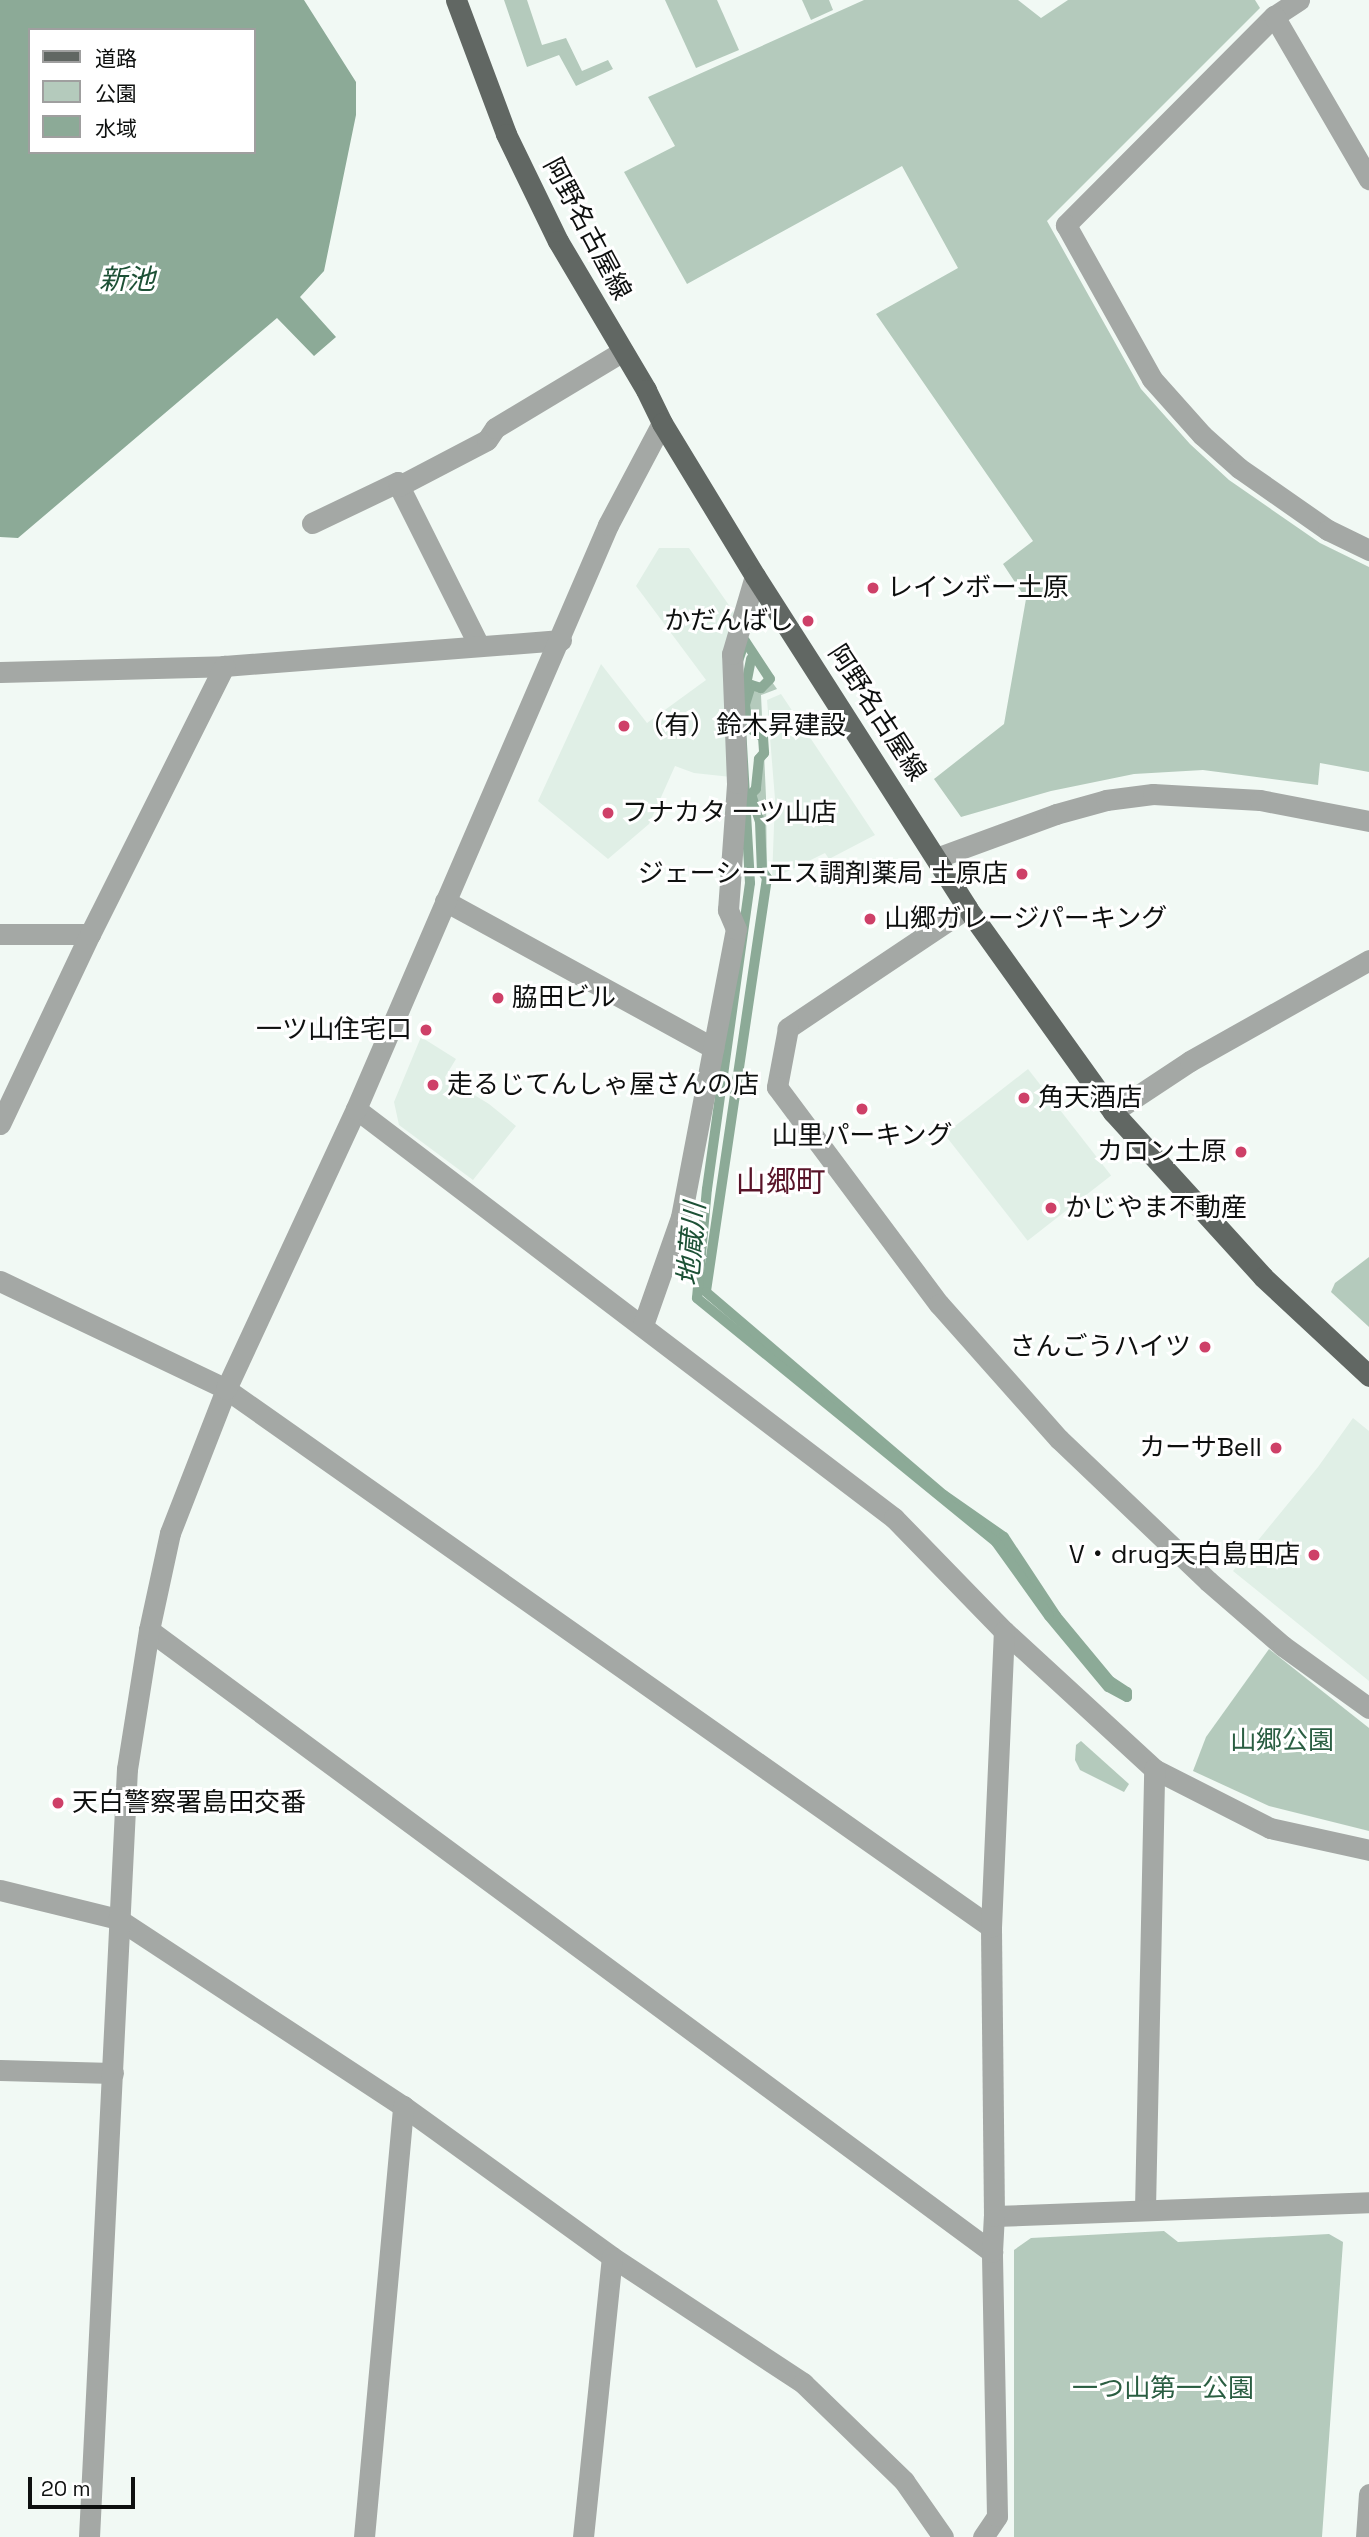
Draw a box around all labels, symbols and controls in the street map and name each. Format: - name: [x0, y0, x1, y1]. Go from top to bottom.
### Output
- legend: [28, 28, 256, 154]
- text: 道路: [95, 45, 137, 72]
- text: 公園: [95, 80, 137, 107]
- text: 水域: [95, 115, 137, 142]
- street label: 阿野名古屋線: [537, 153, 637, 305]
- water label: 新池: [99, 262, 155, 296]
- place label: レインボー土原: [887, 572, 1069, 604]
- marker: レインボー土原: [865, 580, 881, 596]
- place label: かだんばし: [664, 605, 794, 637]
- marker: かだんばし: [800, 613, 816, 629]
- street label: 阿野名古屋線: [821, 639, 933, 787]
- place label: （有）鈴木昇建設: [638, 710, 846, 742]
- marker: （有）鈴木昇建設: [616, 718, 632, 734]
- place label: フナカタ 一ツ山店: [622, 797, 837, 829]
- marker: フナカタ 一ツ山店: [600, 805, 616, 821]
- place label: ジェーシーエス調剤薬局 土原店: [637, 858, 1008, 890]
- marker: ジェーシーエス調剤薬局 土原店: [1014, 866, 1030, 882]
- place label: 山郷ガレージパーキング: [884, 903, 1170, 935]
- marker: 山郷ガレージパーキング: [862, 911, 878, 927]
- place label: 脇田ビル: [512, 982, 616, 1014]
- marker: 脇田ビル: [490, 990, 506, 1006]
- place label: 一ツ山住宅口: [256, 1014, 412, 1046]
- marker: 一ツ山住宅口: [418, 1022, 434, 1038]
- place label: 走るじてんしゃ屋さんの店: [447, 1069, 759, 1101]
- marker: 走るじてんしゃ屋さんの店: [425, 1077, 441, 1093]
- place label: 角天酒店: [1038, 1082, 1142, 1114]
- marker: 角天酒店: [1016, 1090, 1032, 1106]
- marker: 山里パーキング: [854, 1101, 870, 1117]
- place label: 山里パーキング: [771, 1120, 953, 1152]
- place label: カロン土原: [1097, 1136, 1227, 1168]
- marker: カロン土原: [1233, 1144, 1249, 1160]
- district label: 山郷町: [736, 1164, 826, 1200]
- place label: かじやま不動産: [1065, 1192, 1247, 1224]
- marker: かじやま不動産: [1043, 1200, 1059, 1216]
- water label: 地蔵川: [671, 1201, 711, 1287]
- place label: さんごうハイツ: [1009, 1331, 1191, 1363]
- marker: さんごうハイツ: [1197, 1339, 1213, 1355]
- place label: カーサBell: [1139, 1432, 1262, 1464]
- marker: カーサBell: [1268, 1440, 1284, 1456]
- place label: V・drug天白島田店: [1069, 1539, 1300, 1571]
- marker: V・drug天白島田店: [1306, 1547, 1322, 1563]
- park label: 山郷公園: [1230, 1725, 1334, 1757]
- place label: 天白警察署島田交番: [72, 1787, 306, 1819]
- marker: 天白警察署島田交番: [50, 1795, 66, 1811]
- park label: 一つ山第一公園: [1072, 2373, 1254, 2405]
- scale bar: [32, 2464, 138, 2508]
- text: 20 m: [41, 2475, 91, 2502]

